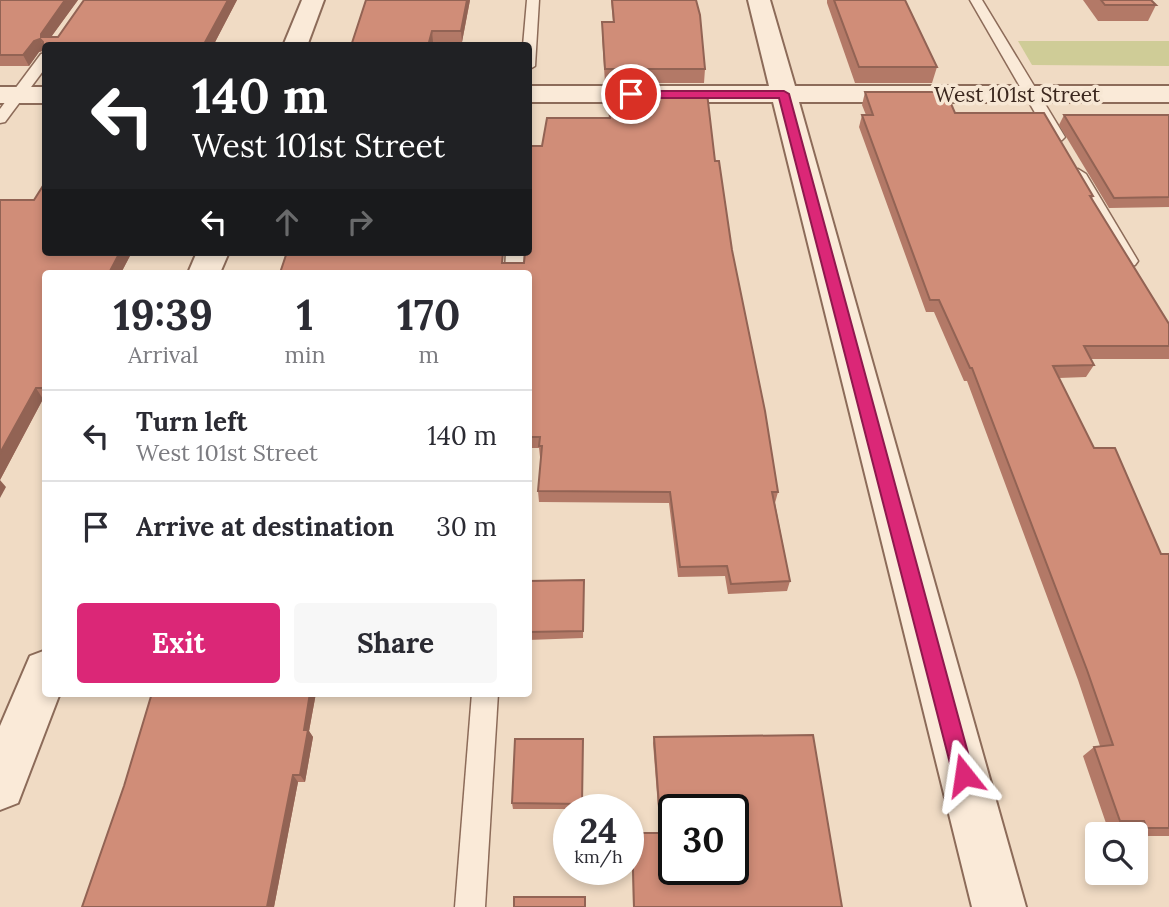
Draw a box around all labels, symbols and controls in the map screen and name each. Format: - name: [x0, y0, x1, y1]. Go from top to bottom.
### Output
- text: 140 m: [192, 64, 328, 126]
- pin: [601, 64, 661, 124]
- icon: left: [77, 70, 168, 161]
- icon: arrive: [612, 75, 650, 113]
- street label: West 101st Street: [934, 81, 1101, 108]
- text: West 101st Street: [192, 125, 445, 166]
- icon: left: [195, 203, 233, 241]
- icon: ahead: [268, 203, 306, 241]
- icon: right: [341, 203, 379, 241]
- text: 19:39: [114, 288, 213, 342]
- text: 1: [296, 288, 314, 342]
- text: 170: [397, 288, 460, 342]
- text: Arrival: [128, 340, 198, 369]
- text: min: [285, 340, 326, 369]
- text: m: [418, 340, 439, 369]
- text: Turn left: [136, 405, 247, 438]
- icon: left: [77, 417, 115, 455]
- text: 140 m: [427, 419, 497, 452]
- text: West 101st Street: [136, 438, 318, 467]
- icon: arrive: [77, 508, 115, 546]
- text: Arrive at destination: [136, 510, 394, 543]
- text: 30 m: [436, 510, 497, 543]
- button: Exit: [77, 603, 280, 683]
- button: Share: [294, 603, 497, 683]
- position arrow: [927, 738, 1001, 812]
- speed limit sign: 30: [658, 794, 749, 885]
- text: 24: [580, 808, 617, 853]
- map controls: [1085, 822, 1148, 885]
- button: search: [1085, 822, 1148, 885]
- text: km/h: [574, 845, 623, 868]

